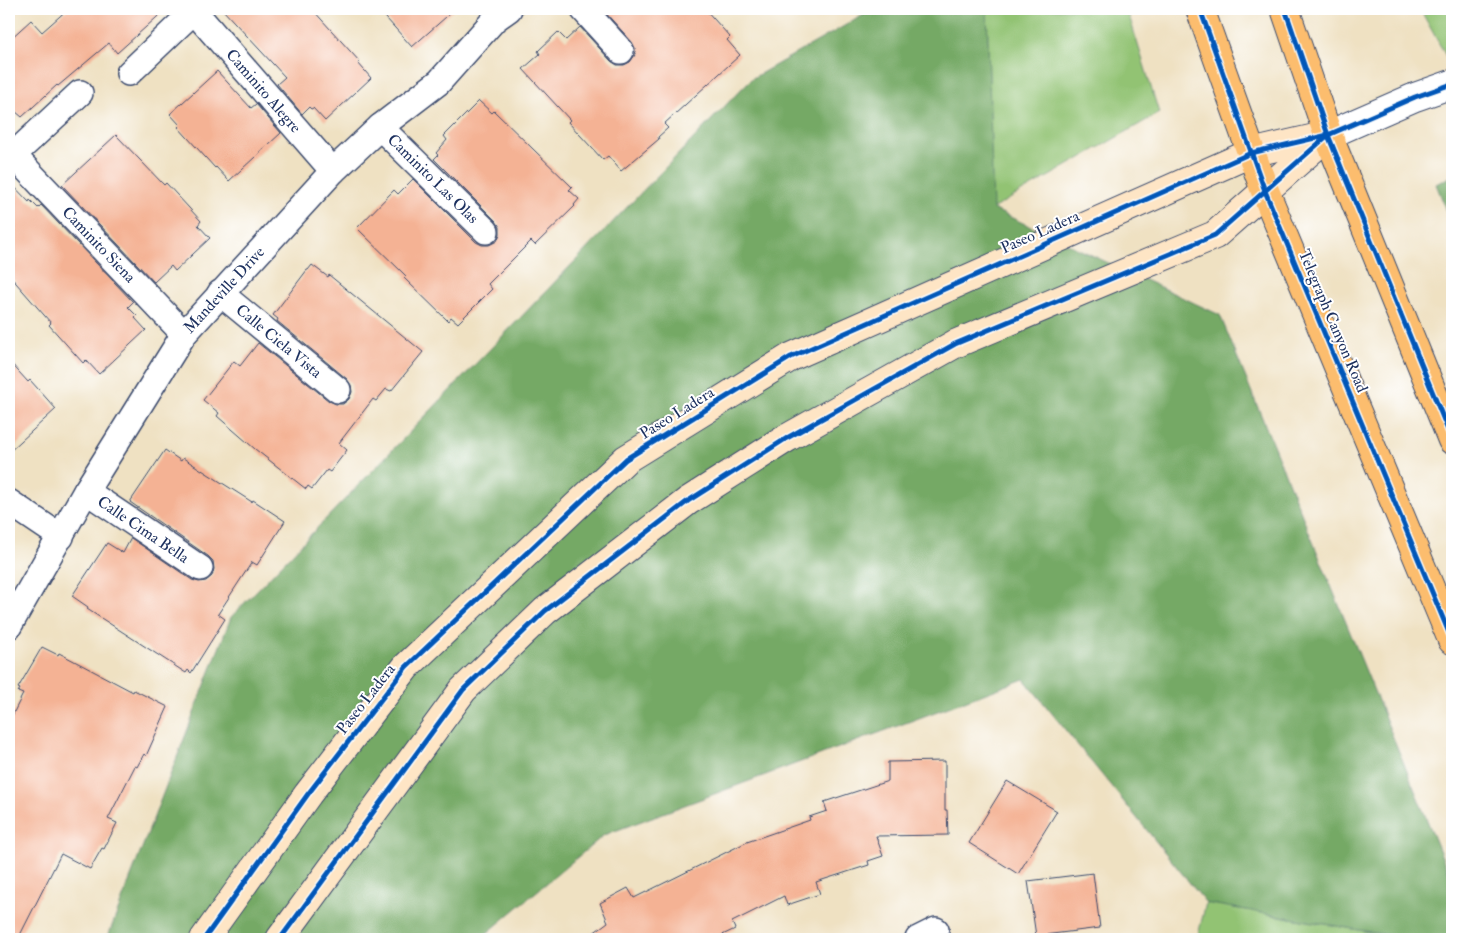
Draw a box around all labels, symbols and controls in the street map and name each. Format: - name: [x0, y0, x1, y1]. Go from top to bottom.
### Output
- street label: Caminito Alegre: [222, 45, 306, 137]
- street label: Caminito Las Olas: [383, 130, 483, 228]
- street label: Caminito Siena: [58, 202, 140, 287]
- street label: Paseo Ladera: [998, 206, 1083, 258]
- street label: Mandeville Drive: [179, 242, 269, 338]
- street label: Telegraph Canyon Road: [1293, 246, 1372, 396]
- street label: Calle Ciela Vista: [232, 300, 326, 383]
- street label: Paseo Ladera: [636, 382, 718, 444]
- street label: Calle Cima Bella: [93, 491, 193, 568]
- street label: Paseo Ladera: [332, 659, 400, 738]

